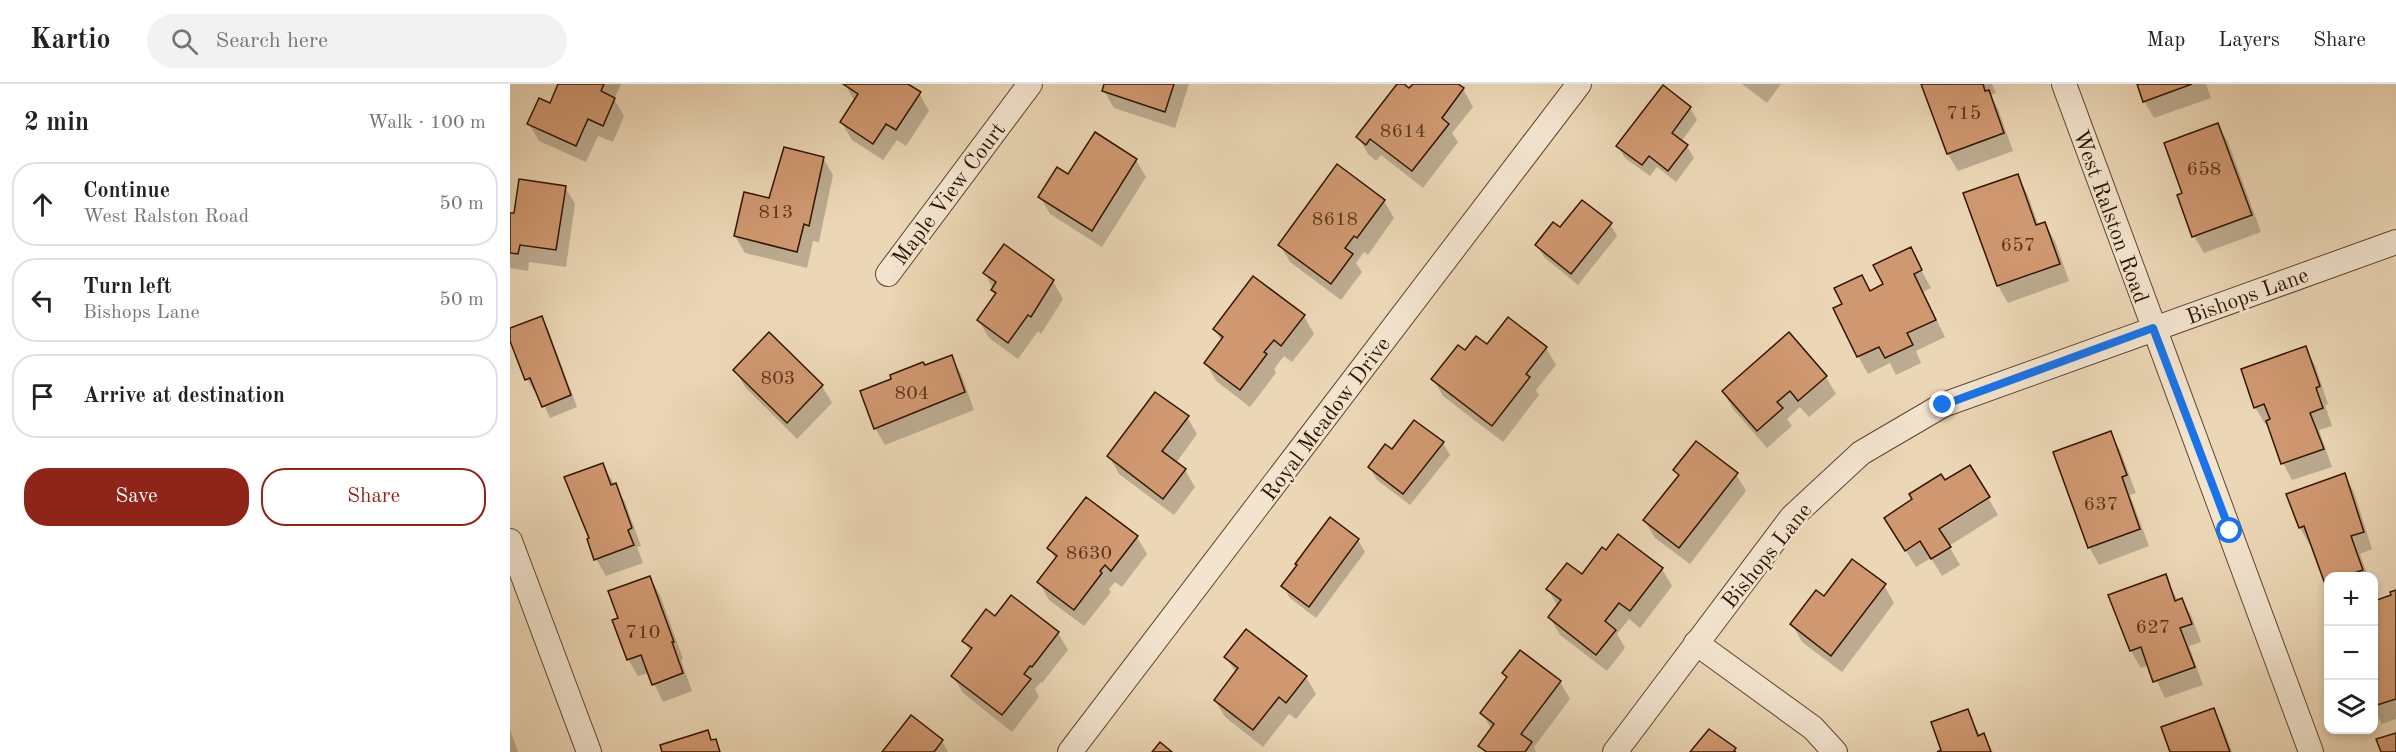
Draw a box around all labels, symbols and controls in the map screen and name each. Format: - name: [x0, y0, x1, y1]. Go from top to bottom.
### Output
- search box: [147, 14, 567, 68]
- icon: search: [168, 25, 201, 58]
- text: Kartio: [30, 27, 111, 55]
- text: Search here: [216, 30, 328, 52]
- text: Map: [2146, 30, 2185, 51]
- text: Layers: [2218, 30, 2280, 51]
- text: Share: [2313, 30, 2366, 51]
- house number: 715: [1947, 104, 1981, 124]
- text: 2 min: [24, 110, 89, 136]
- text: Walk · 100 m: [367, 113, 486, 133]
- street label: Maple View Court: [889, 119, 1010, 270]
- house number: 8614: [1380, 122, 1426, 142]
- street label: West Ralston Road: [2069, 127, 2152, 306]
- house number: 658: [2187, 160, 2221, 180]
- text: Continue: [83, 180, 170, 202]
- icon: ahead: [26, 188, 59, 221]
- text: 50 m: [439, 194, 484, 214]
- house number: 813: [759, 203, 793, 223]
- text: West Ralston Road: [83, 207, 249, 227]
- house number: 8618: [1312, 210, 1358, 230]
- house number: 657: [2001, 236, 2035, 256]
- street label: Bishops Lane: [2184, 265, 2312, 329]
- text: Turn left: [83, 276, 172, 298]
- icon: left: [26, 284, 59, 317]
- text: 50 m: [439, 290, 484, 310]
- text: Bishops Lane: [83, 303, 200, 323]
- street label: Royal Meadow Drive: [1258, 333, 1395, 505]
- house number: 803: [761, 369, 795, 389]
- icon: arrive: [26, 380, 59, 413]
- house number: 804: [895, 384, 929, 404]
- text: Arrive at destination: [83, 385, 285, 407]
- route end: [1929, 391, 1955, 417]
- button: Save: [24, 468, 249, 526]
- button: Share: [261, 468, 486, 526]
- house number: 637: [2084, 495, 2118, 515]
- street label: Bishops Lane: [1719, 499, 1816, 613]
- route start: [2216, 517, 2242, 543]
- house number: 8630: [1066, 544, 1112, 564]
- map controls: [2324, 572, 2378, 734]
- button: +: [2324, 572, 2378, 626]
- house number: 627: [2136, 618, 2170, 638]
- house number: 710: [626, 623, 660, 643]
- button: −: [2324, 626, 2378, 680]
- button: layers: [2324, 680, 2378, 734]

